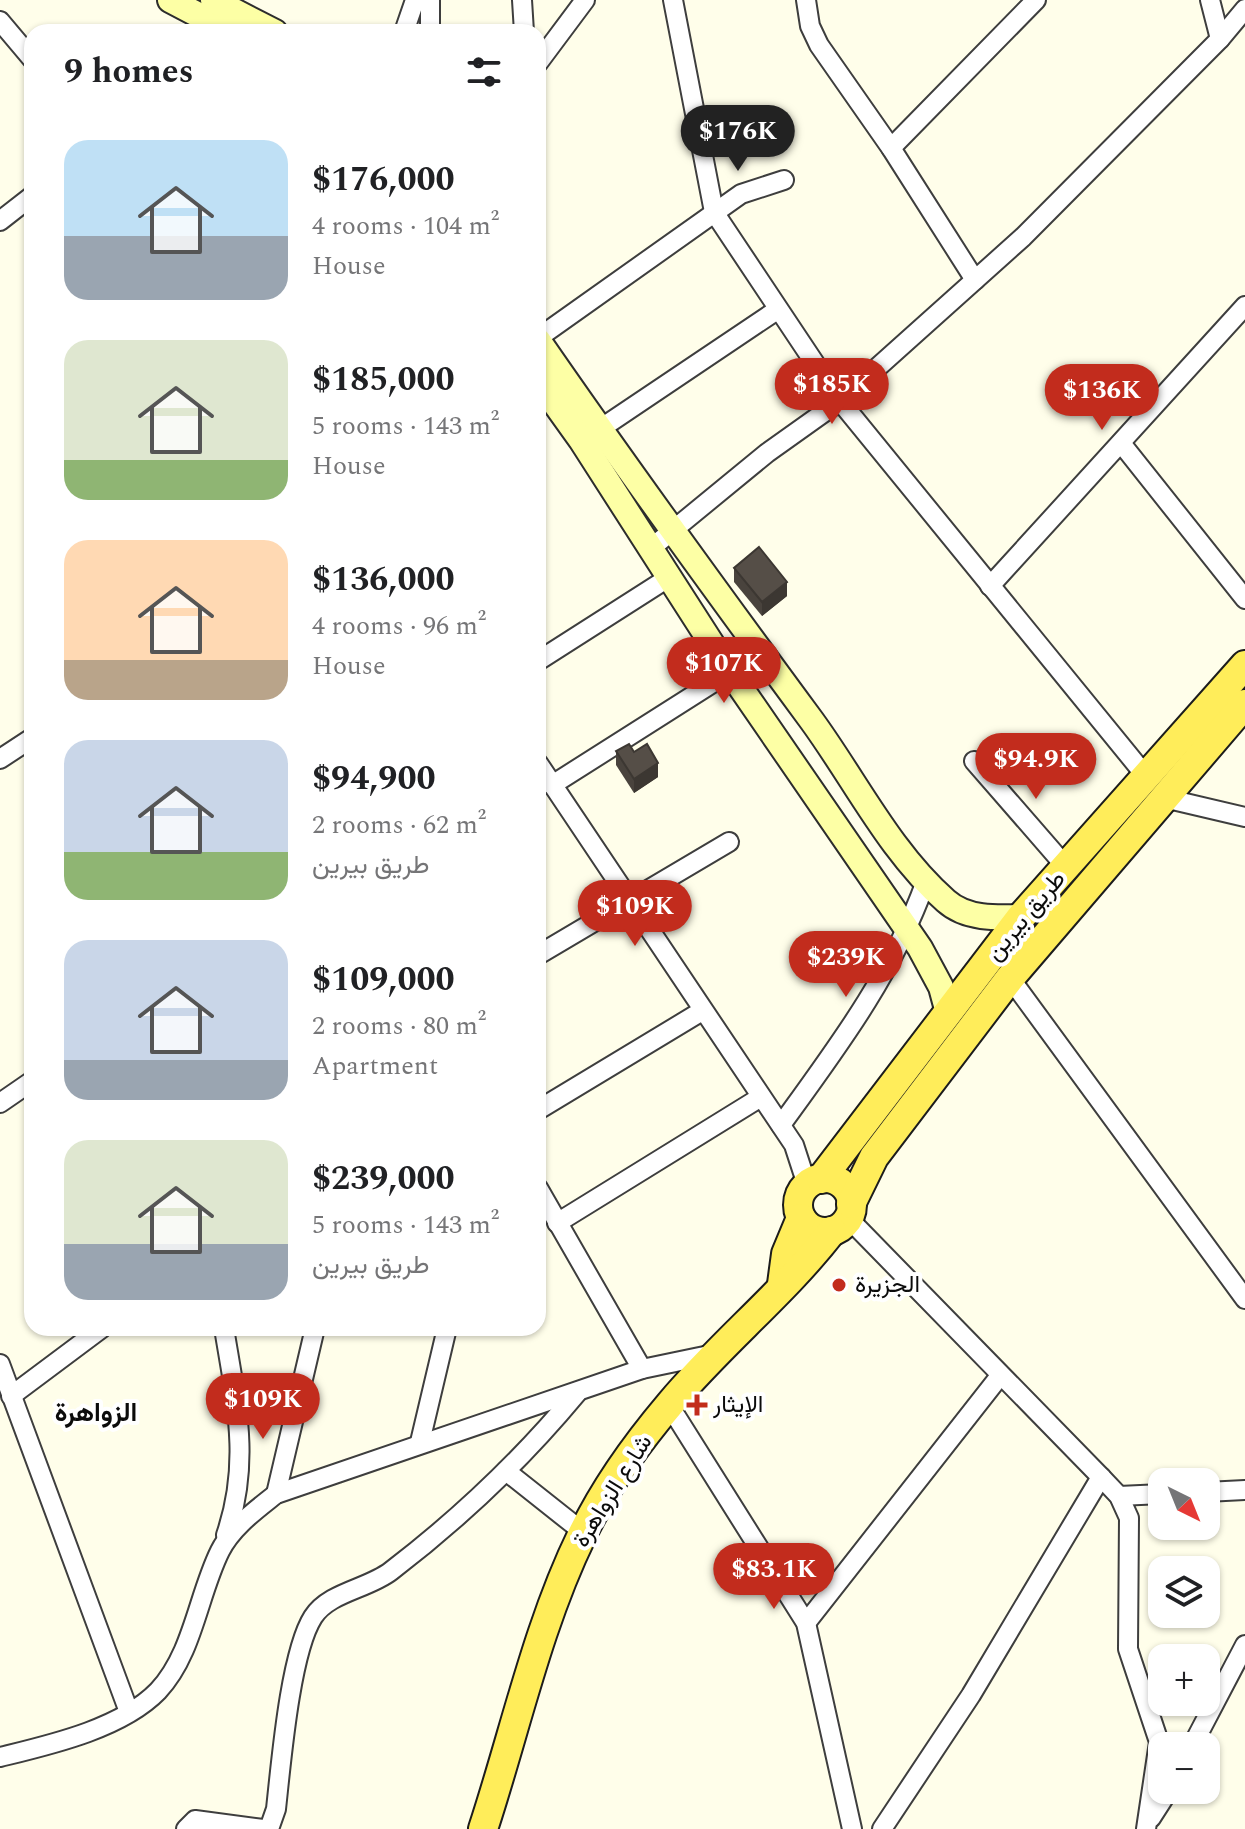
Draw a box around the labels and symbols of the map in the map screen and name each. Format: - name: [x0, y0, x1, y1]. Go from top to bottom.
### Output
- pin: $176K: [682, 105, 794, 173]
- pin: $185K: [776, 358, 888, 426]
- pin: $136K: [1046, 364, 1158, 432]
- pin: $107K: [668, 637, 780, 705]
- pin: $94.9K: [971, 733, 1101, 801]
- street label: طريق بيرين: [977, 863, 1075, 969]
- pin: $109K: [579, 880, 691, 948]
- pin: $239K: [790, 931, 902, 999]
- place label: الجزيرة: [855, 1267, 920, 1303]
- marker: الجزيرة: [830, 1276, 848, 1294]
- pin: $109K: [207, 1373, 319, 1441]
- place label: الإيثار: [712, 1387, 763, 1423]
- district label: الزواهرة: [55, 1393, 137, 1433]
- marker: الإيثار: [688, 1396, 706, 1414]
- street label: شارع الزواهرة: [564, 1428, 662, 1554]
- north arrow: [1148, 1468, 1220, 1540]
- pin: $83.1K: [709, 1543, 839, 1611]

